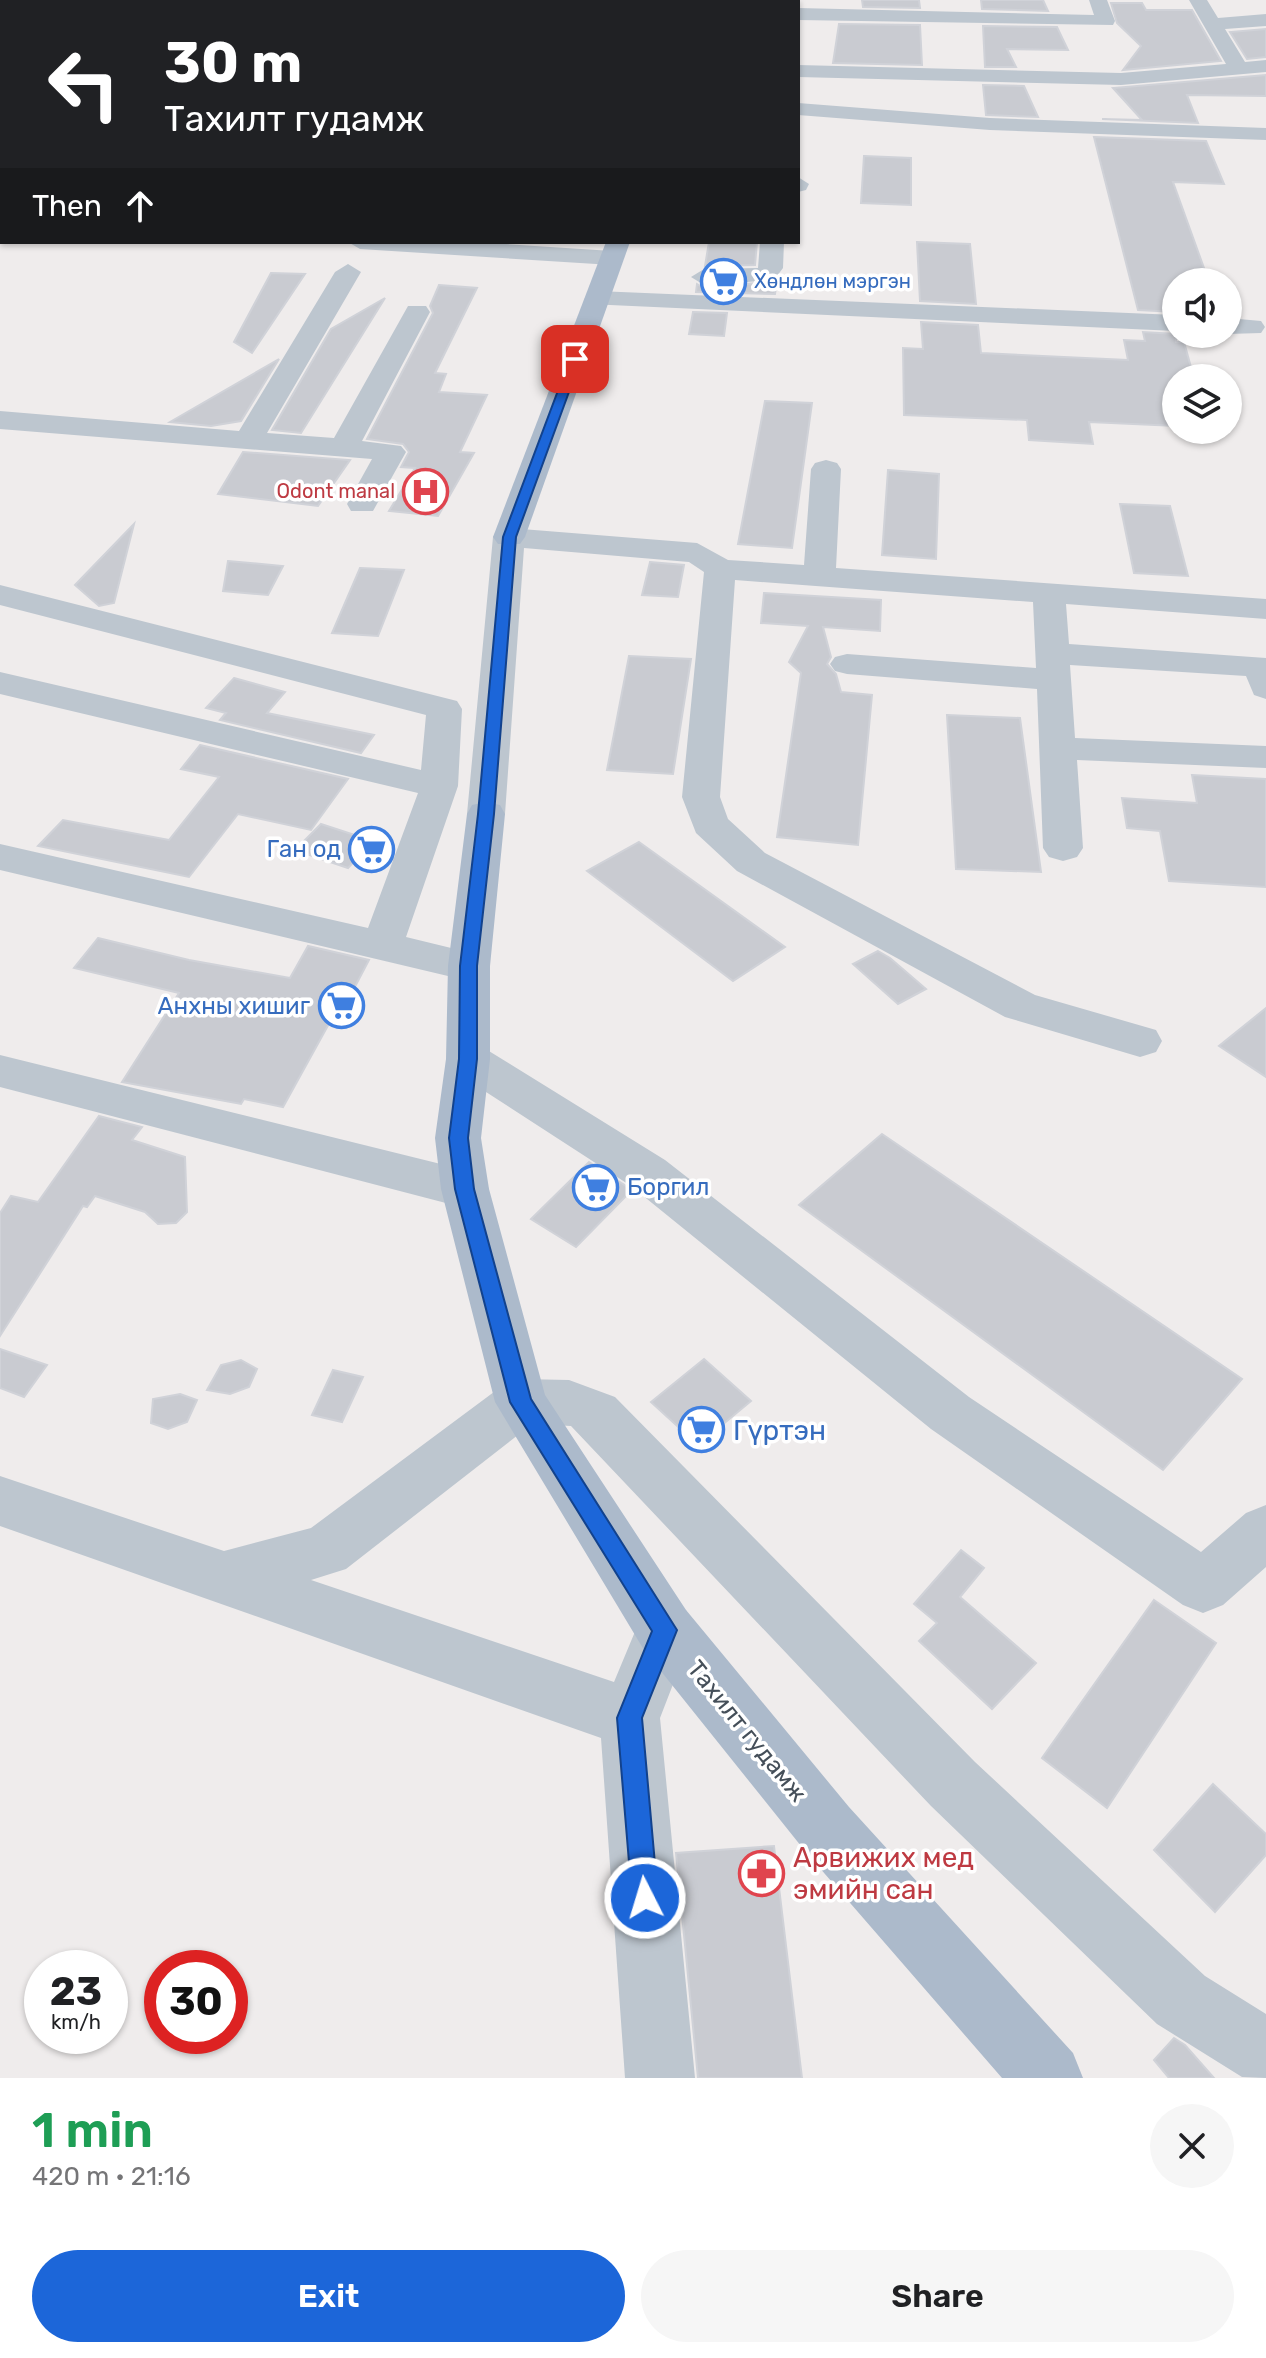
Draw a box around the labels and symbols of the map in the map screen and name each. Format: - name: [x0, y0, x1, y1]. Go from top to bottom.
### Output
- supermarket icon: Хөндлөн мэргэн: [699, 257, 747, 305]
- place label: Хөндлөн мэргэн: [754, 269, 911, 293]
- pin: [541, 325, 609, 393]
- hospital icon: Odont manal: [402, 467, 450, 515]
- place label: Odont manal: [277, 479, 395, 503]
- supermarket icon: Ган од: [348, 825, 396, 873]
- place label: Ган од: [267, 835, 341, 863]
- supermarket icon: Анхны хишиг: [317, 982, 365, 1030]
- place label: Анхны хишиг: [158, 992, 311, 1020]
- supermarket icon: Боргил: [572, 1163, 620, 1211]
- place label: Боргил: [627, 1173, 709, 1201]
- supermarket icon: Гүртэн: [678, 1406, 726, 1454]
- place label: Гүртэн: [733, 1414, 826, 1447]
- street label: Тахилт гудамж: [682, 1655, 812, 1807]
- place label: Арвижих мед эмийн сан: [793, 1841, 974, 1906]
- pharmacy icon: Арвижих мед эмийн сан: [738, 1849, 786, 1897]
- position arrow: [603, 1856, 687, 1940]
- speed limit sign: 30: [144, 1950, 248, 2054]

